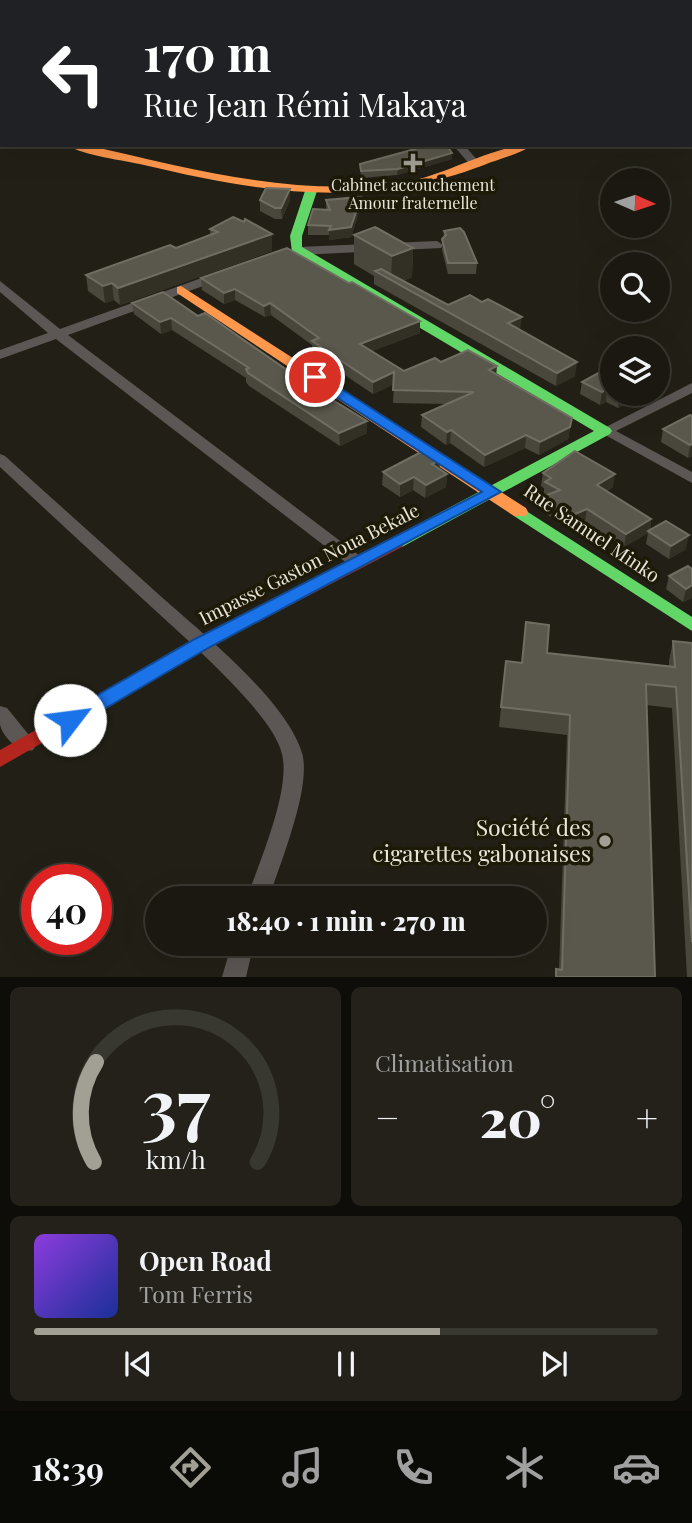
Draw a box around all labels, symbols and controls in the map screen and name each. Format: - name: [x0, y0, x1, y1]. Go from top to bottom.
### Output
- text: 170 m: [143, 19, 271, 84]
- icon: left: [28, 28, 119, 119]
- text: Rue Jean Rémi Makaya: [143, 82, 467, 125]
- marker: Cabinet accouchement Amour fraternelle: [403, 153, 423, 173]
- north arrow: [600, 168, 670, 238]
- map controls: [600, 168, 670, 406]
- place label: Cabinet accouchement Amour fraternelle: [331, 174, 495, 213]
- button: search: [600, 252, 670, 322]
- button: layers: [600, 336, 670, 406]
- pin: [285, 347, 345, 407]
- icon: arrive: [296, 358, 334, 396]
- street label: Rue Samuel Minko: [519, 477, 666, 587]
- street label: Impasse Gaston Noua Bekale: [194, 496, 423, 630]
- position arrow: [33, 683, 107, 757]
- place label: Société des cigarettes gabonaises: [372, 811, 591, 868]
- marker: Société des cigarettes gabonaises: [597, 833, 613, 849]
- speed limit sign: 40: [21, 864, 112, 955]
- text: 18:40 · 1 min · 270 m: [226, 903, 466, 938]
- text: Climatisation: [375, 1047, 514, 1078]
- text: 37: [141, 1054, 211, 1151]
- text: 20°: [480, 1082, 556, 1151]
- text: −: [375, 1091, 400, 1142]
- text: +: [636, 1091, 658, 1142]
- text: km/h: [146, 1142, 206, 1175]
- text: Open Road: [139, 1243, 272, 1278]
- text: Tom Ferris: [139, 1278, 253, 1309]
- icon: previous: [119, 1345, 157, 1383]
- icon: pause: [327, 1345, 365, 1383]
- icon: next: [535, 1345, 573, 1383]
- icon: directions: [166, 1443, 215, 1492]
- icon: music: [278, 1443, 327, 1492]
- icon: phone: [389, 1443, 438, 1492]
- icon: climate: [500, 1443, 549, 1492]
- icon: car: [612, 1443, 661, 1492]
- text: 18:39: [31, 1446, 104, 1489]

